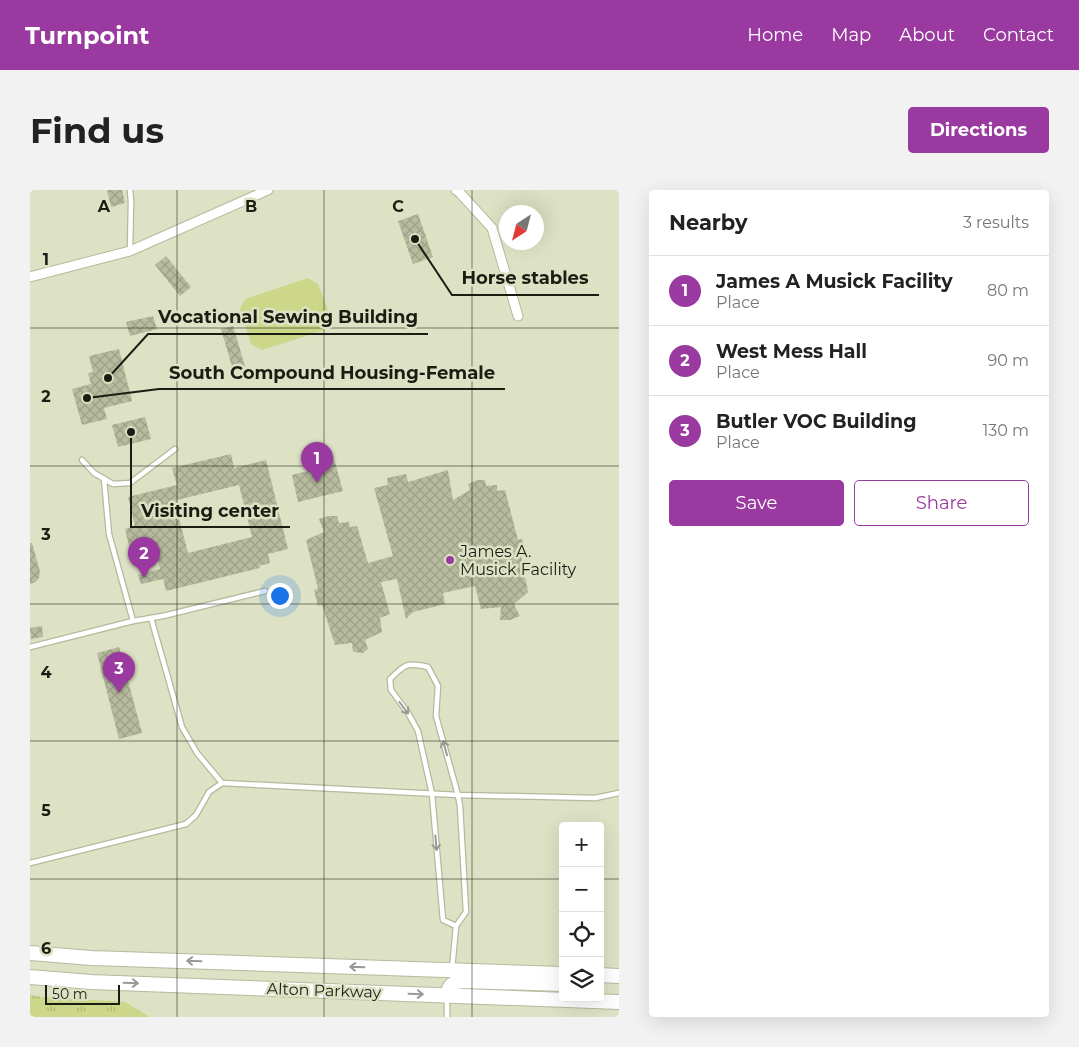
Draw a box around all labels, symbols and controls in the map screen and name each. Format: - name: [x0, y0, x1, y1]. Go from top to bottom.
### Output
- text: Turnpoint: [25, 21, 149, 50]
- text: Home: [747, 24, 803, 46]
- text: Map: [831, 24, 871, 46]
- text: About: [899, 24, 955, 46]
- text: Contact: [983, 24, 1054, 46]
- button: Directions: [908, 107, 1049, 153]
- text: Find us: [30, 109, 164, 152]
- text: A: [97, 197, 111, 216]
- text: B: [245, 197, 257, 216]
- text: C: [392, 197, 404, 216]
- north arrow: [499, 205, 544, 250]
- text: Nearby: [669, 210, 748, 235]
- text: 3 results: [963, 213, 1029, 232]
- text: 1: [43, 250, 49, 269]
- callout: Horse stables: [452, 262, 599, 295]
- text: Horse stables: [461, 267, 589, 289]
- text: James A Musick Facility: [716, 270, 953, 293]
- text: 1: [682, 281, 688, 300]
- text: 80 m: [987, 281, 1029, 300]
- text: Place: [716, 293, 760, 312]
- callout: Vocational Sewing Building: [148, 301, 428, 334]
- text: Vocational Sewing Building: [157, 306, 418, 328]
- text: West Mess Hall: [716, 340, 867, 363]
- text: 2: [680, 351, 690, 370]
- text: 90 m: [987, 351, 1029, 370]
- callout: South Compound Housing-Female: [159, 356, 505, 389]
- text: South Compound Housing-Female: [169, 362, 495, 384]
- text: Place: [716, 363, 760, 382]
- text: 2: [41, 387, 51, 406]
- text: Butler VOC Building: [716, 410, 916, 433]
- text: 3: [680, 421, 690, 440]
- text: 130 m: [982, 421, 1029, 440]
- text: Place: [716, 433, 760, 452]
- pin: 1: [301, 442, 333, 483]
- button: Save: [669, 480, 844, 526]
- button: Share: [854, 480, 1029, 526]
- callout: Visiting center: [131, 494, 290, 527]
- text: Visiting center: [140, 500, 279, 522]
- text: 3: [40, 525, 51, 544]
- pin: 2: [128, 537, 160, 578]
- place label: James A. Musick Facility: [459, 542, 577, 579]
- marker: James A. Musick Facility: [444, 554, 456, 566]
- your location: [267, 583, 293, 609]
- pin: 3: [103, 652, 135, 693]
- text: 4: [40, 663, 52, 682]
- one-way arrow: [399, 701, 409, 715]
- one-way arrow: [440, 740, 449, 756]
- text: 5: [41, 801, 51, 820]
- map controls: [559, 822, 604, 1002]
- button: +: [559, 822, 604, 867]
- one-way arrow: [431, 834, 441, 850]
- button: −: [559, 867, 604, 912]
- button: locate: [559, 912, 604, 957]
- text: 6: [41, 939, 51, 958]
- one-way arrow: [186, 957, 202, 966]
- button: layers: [559, 957, 604, 1002]
- one-way arrow: [349, 962, 365, 972]
- one-way arrow: [122, 978, 139, 988]
- street label: Alton Parkway: [266, 979, 382, 1002]
- scale bar: [45, 982, 120, 1005]
- text: 50 m: [52, 985, 88, 1003]
- one-way arrow: [408, 989, 424, 999]

